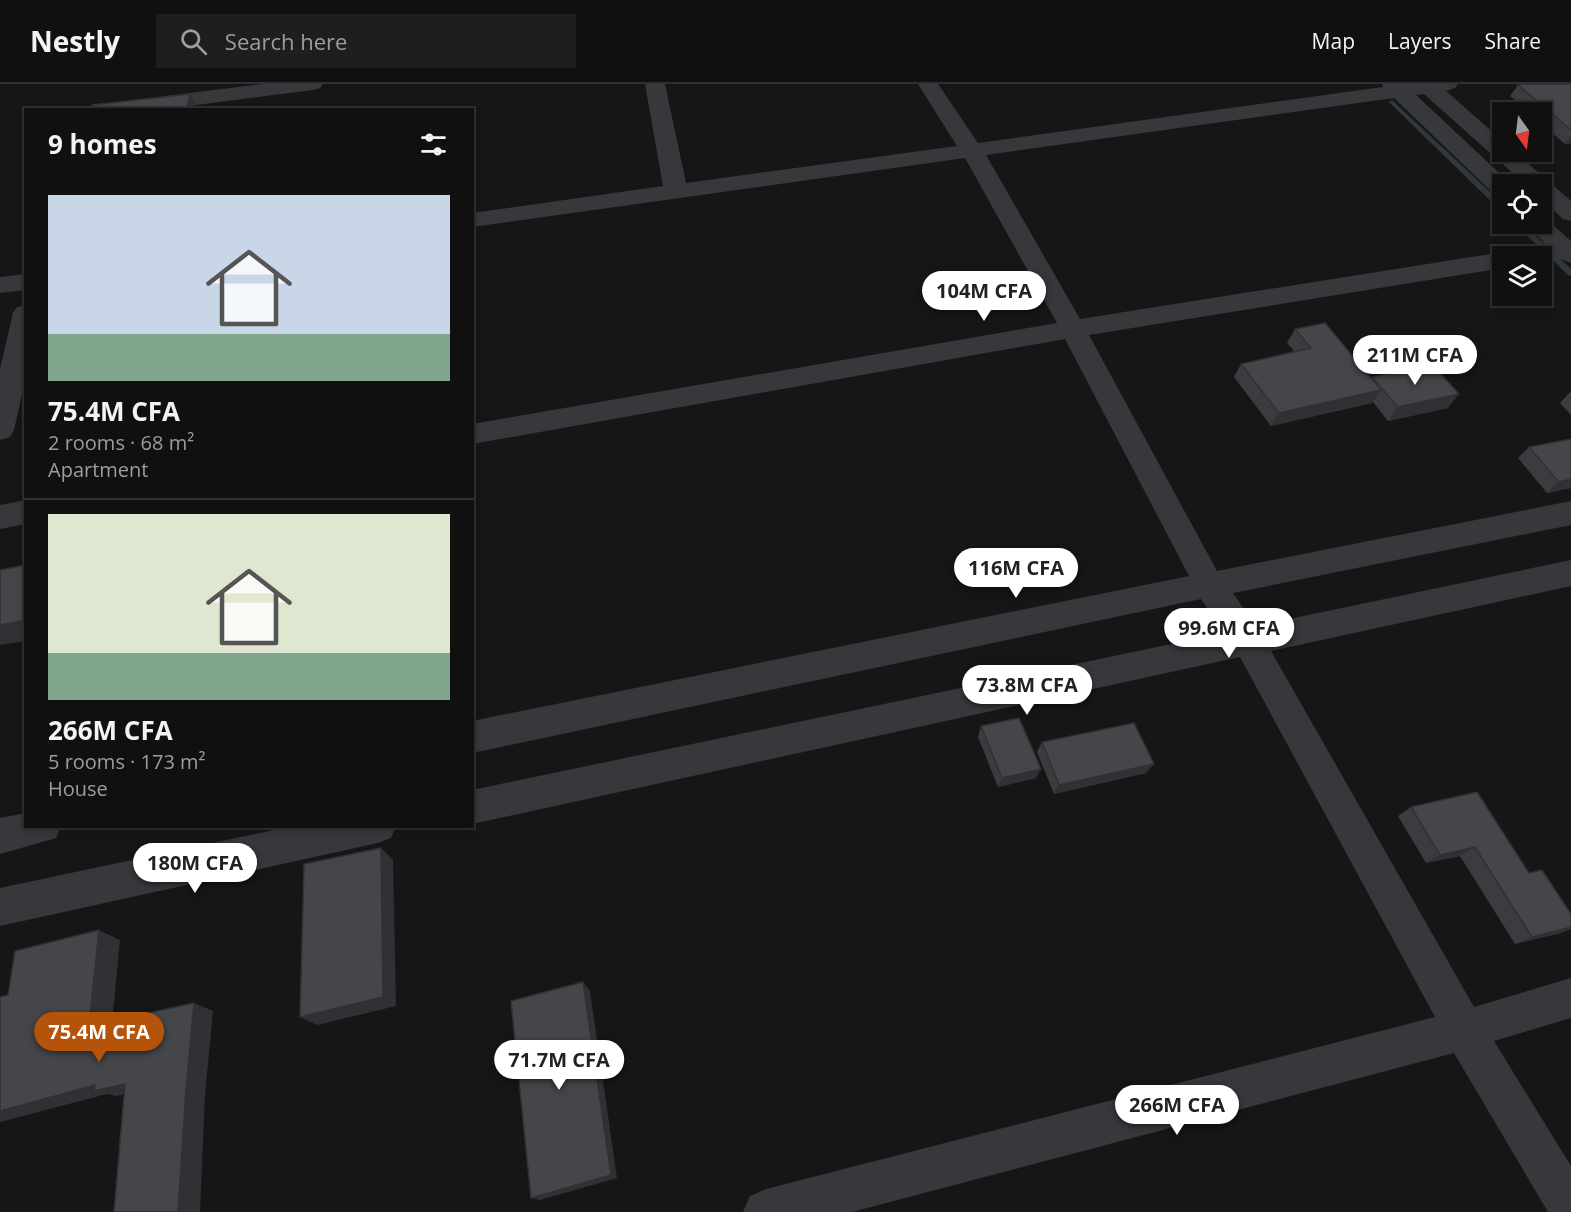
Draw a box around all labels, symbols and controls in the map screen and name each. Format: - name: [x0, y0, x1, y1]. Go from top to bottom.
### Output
- search box: [156, 14, 576, 68]
- text: Nestly: [30, 22, 120, 60]
- icon: search: [177, 25, 210, 58]
- text: Search here: [225, 26, 347, 56]
- text: Map: [1312, 27, 1355, 55]
- text: Layers: [1388, 27, 1452, 55]
- text: Share: [1485, 27, 1541, 55]
- north arrow: [1492, 102, 1552, 162]
- map controls: [1492, 102, 1552, 306]
- text: 9 homes: [48, 126, 157, 162]
- icon: filters: [417, 128, 450, 161]
- button: locate: [1492, 174, 1552, 234]
- icon: home: [195, 234, 303, 342]
- button: layers: [1492, 246, 1552, 306]
- pin: 104M CFA: [922, 271, 1046, 322]
- text: 104M CFA: [936, 277, 1032, 304]
- pin: 211M CFA: [1353, 335, 1477, 386]
- text: 211M CFA: [1367, 341, 1463, 368]
- text: 75.4M CFA: [48, 393, 180, 429]
- text: 2 rooms · 68 m²: [48, 429, 194, 456]
- text: Apartment: [48, 456, 148, 483]
- pin: 116M CFA: [954, 548, 1078, 599]
- icon: home: [195, 553, 303, 661]
- text: 116M CFA: [968, 554, 1064, 581]
- pin: 99.6M CFA: [1160, 608, 1298, 659]
- text: 99.6M CFA: [1178, 614, 1280, 641]
- pin: 73.8M CFA: [958, 665, 1096, 716]
- text: 73.8M CFA: [976, 671, 1078, 698]
- text: 266M CFA: [48, 712, 173, 748]
- text: 5 rooms · 173 m²: [48, 748, 206, 775]
- text: House: [48, 775, 108, 802]
- pin: 180M CFA: [133, 843, 257, 894]
- text: 180M CFA: [147, 849, 243, 876]
- pin: 75.4M CFA: [30, 1012, 168, 1063]
- text: 75.4M CFA: [48, 1018, 150, 1045]
- pin: 71.7M CFA: [490, 1040, 628, 1091]
- text: 71.7M CFA: [508, 1046, 610, 1073]
- pin: 266M CFA: [1115, 1085, 1239, 1136]
- text: 266M CFA: [1129, 1091, 1225, 1118]

